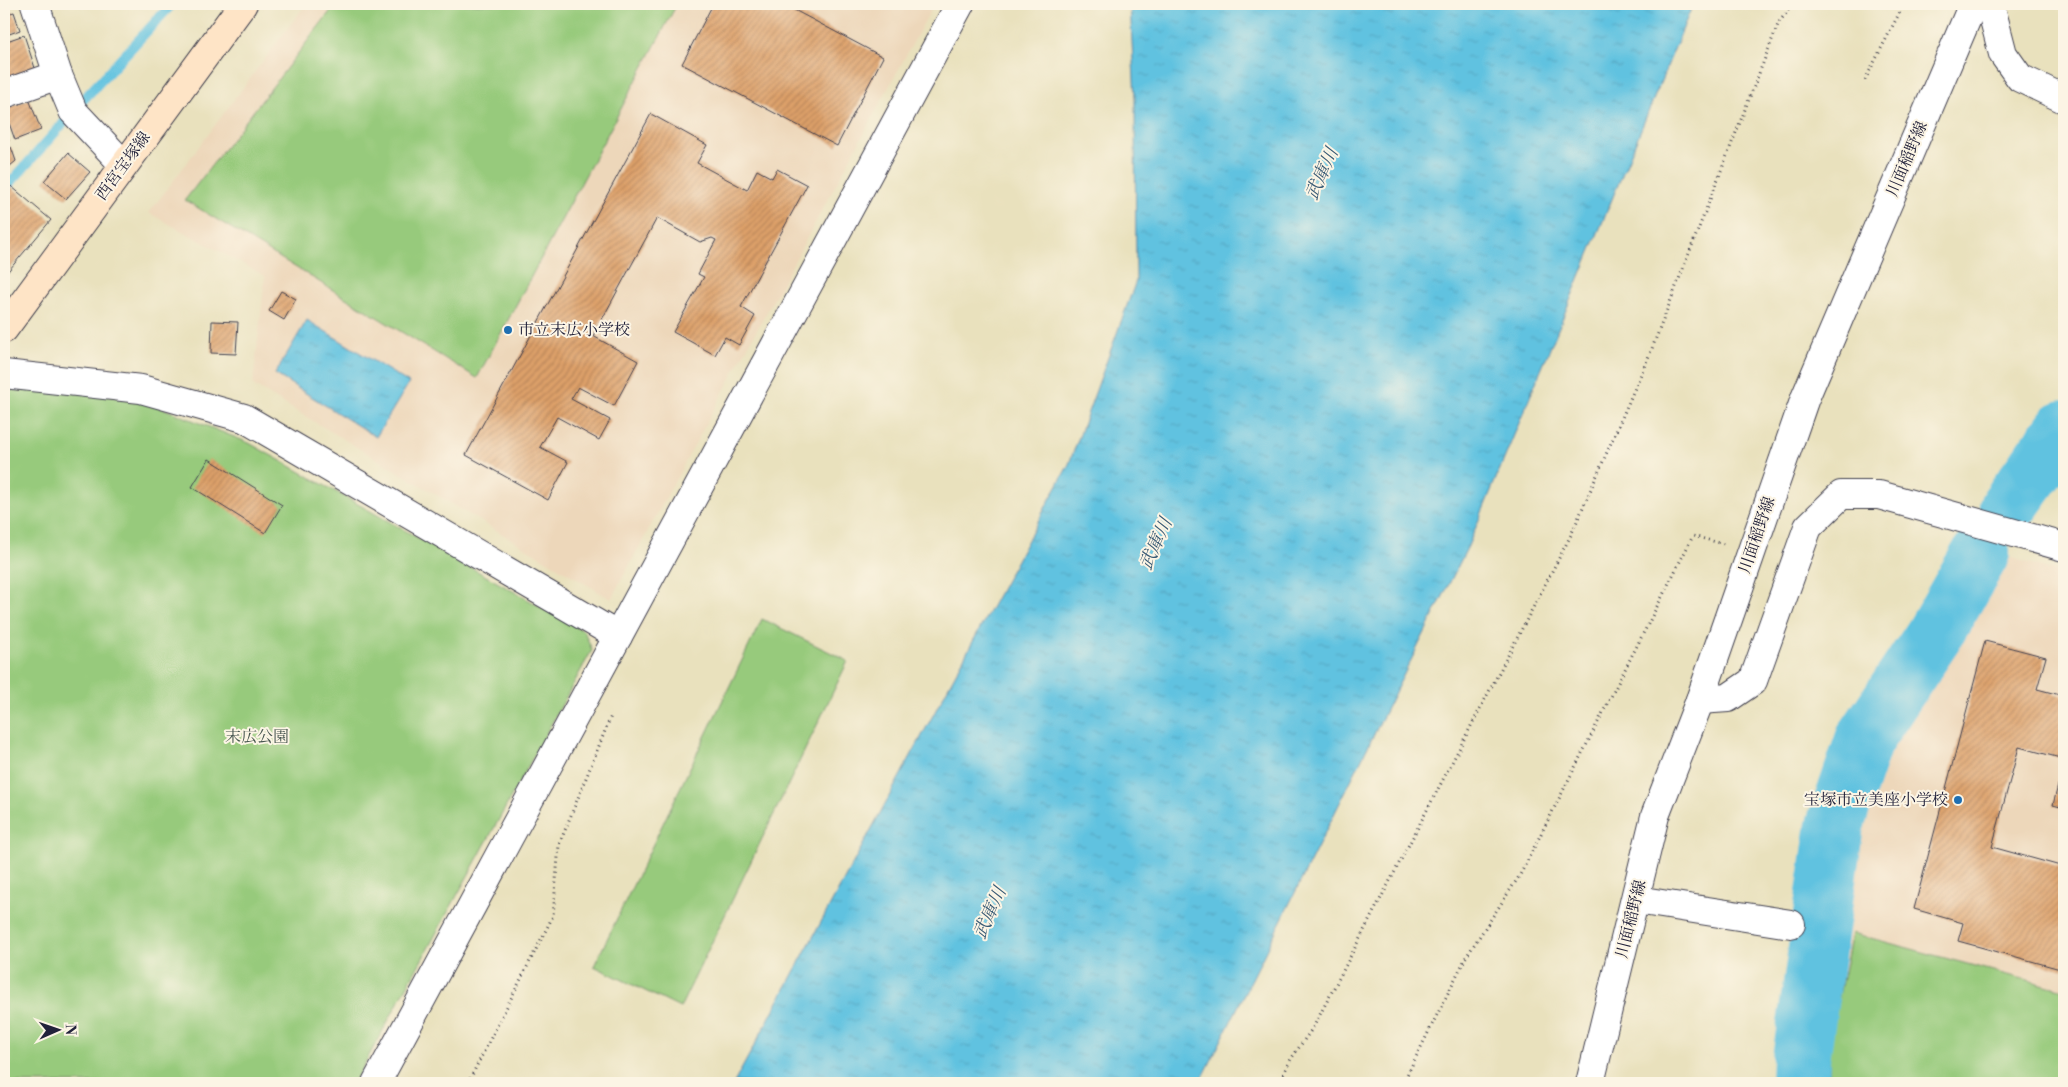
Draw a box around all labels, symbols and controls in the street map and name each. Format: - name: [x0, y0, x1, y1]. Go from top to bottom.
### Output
- street label: 川面稲野線: [1882, 118, 1932, 200]
- street label: 西宮宝塚線: [91, 128, 155, 204]
- water label: 武庫川: [1301, 143, 1344, 203]
- place label: 市立末広小学校: [518, 320, 630, 340]
- marker: 市立末広小学校: [502, 324, 514, 336]
- street label: 川面稲野線: [1735, 494, 1779, 576]
- water label: 武庫川: [1135, 513, 1178, 573]
- park label: 末広公園: [225, 727, 289, 747]
- place label: 宝塚市立美座小学校: [1804, 790, 1948, 810]
- marker: 宝塚市立美座小学校: [1952, 794, 1964, 806]
- street label: 川面稲野線: [1612, 878, 1650, 960]
- water label: 武庫川: [969, 882, 1012, 942]
- north arrow: [32, 1004, 82, 1054]
- text: N: [61, 1024, 79, 1035]

